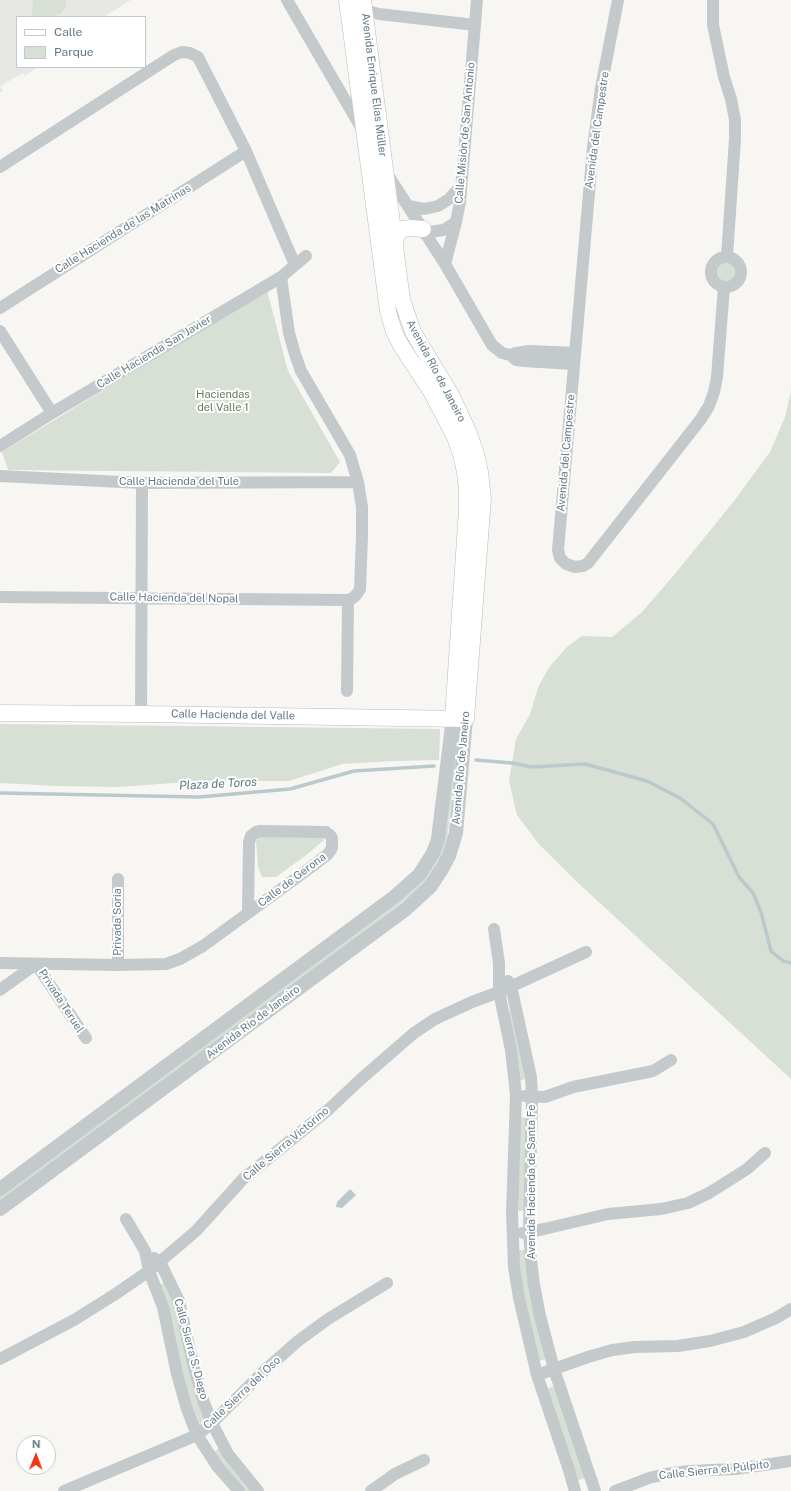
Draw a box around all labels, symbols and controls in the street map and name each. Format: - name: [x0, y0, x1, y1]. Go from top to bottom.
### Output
- street label: Avenida Enrique Elías Müller: [359, 12, 389, 158]
- legend: [16, 16, 146, 68]
- text: Calle: [54, 25, 82, 39]
- text: Parque: [54, 45, 94, 59]
- street label: Calle Misión de San Antonio: [452, 62, 478, 204]
- street label: Avenida del Campestre: [582, 71, 612, 189]
- street label: Calle Hacienda de las Matrinas: [53, 182, 193, 276]
- street label: Calle Hacienda San Javier: [94, 313, 214, 391]
- street label: Avenida Río de Janeiro: [403, 318, 469, 424]
- park label: Haciendas del Valle 1: [196, 388, 250, 414]
- street label: Avenida del Campestre: [554, 394, 578, 512]
- street label: Calle Hacienda del Tule: [119, 475, 239, 489]
- street label: Calle Hacienda del Nopal: [109, 590, 239, 606]
- street label: Calle Hacienda del Valle: [171, 707, 295, 723]
- street label: Avenida Río de Janeiro: [449, 711, 473, 825]
- water label: Plaza de Toros: [179, 775, 257, 793]
- street label: Calle de Gerona: [256, 850, 328, 910]
- street label: Privada Soria: [111, 888, 125, 956]
- street label: Privada Teruel: [36, 967, 86, 1035]
- street label: Avenida Río de Janeiro: [204, 982, 302, 1062]
- street label: Calle Sierra Victorino: [240, 1104, 332, 1184]
- street label: Avenida Hacienda de Santa Fe: [525, 1105, 539, 1259]
- street label: Calle Sierra S. Diego: [171, 1297, 211, 1401]
- street label: Calle Sierra del Oso: [201, 1354, 283, 1432]
- north arrow: [16, 1435, 56, 1475]
- text: N: [32, 1438, 41, 1450]
- street label: Calle Sierra el Púlpito: [658, 1458, 770, 1482]

